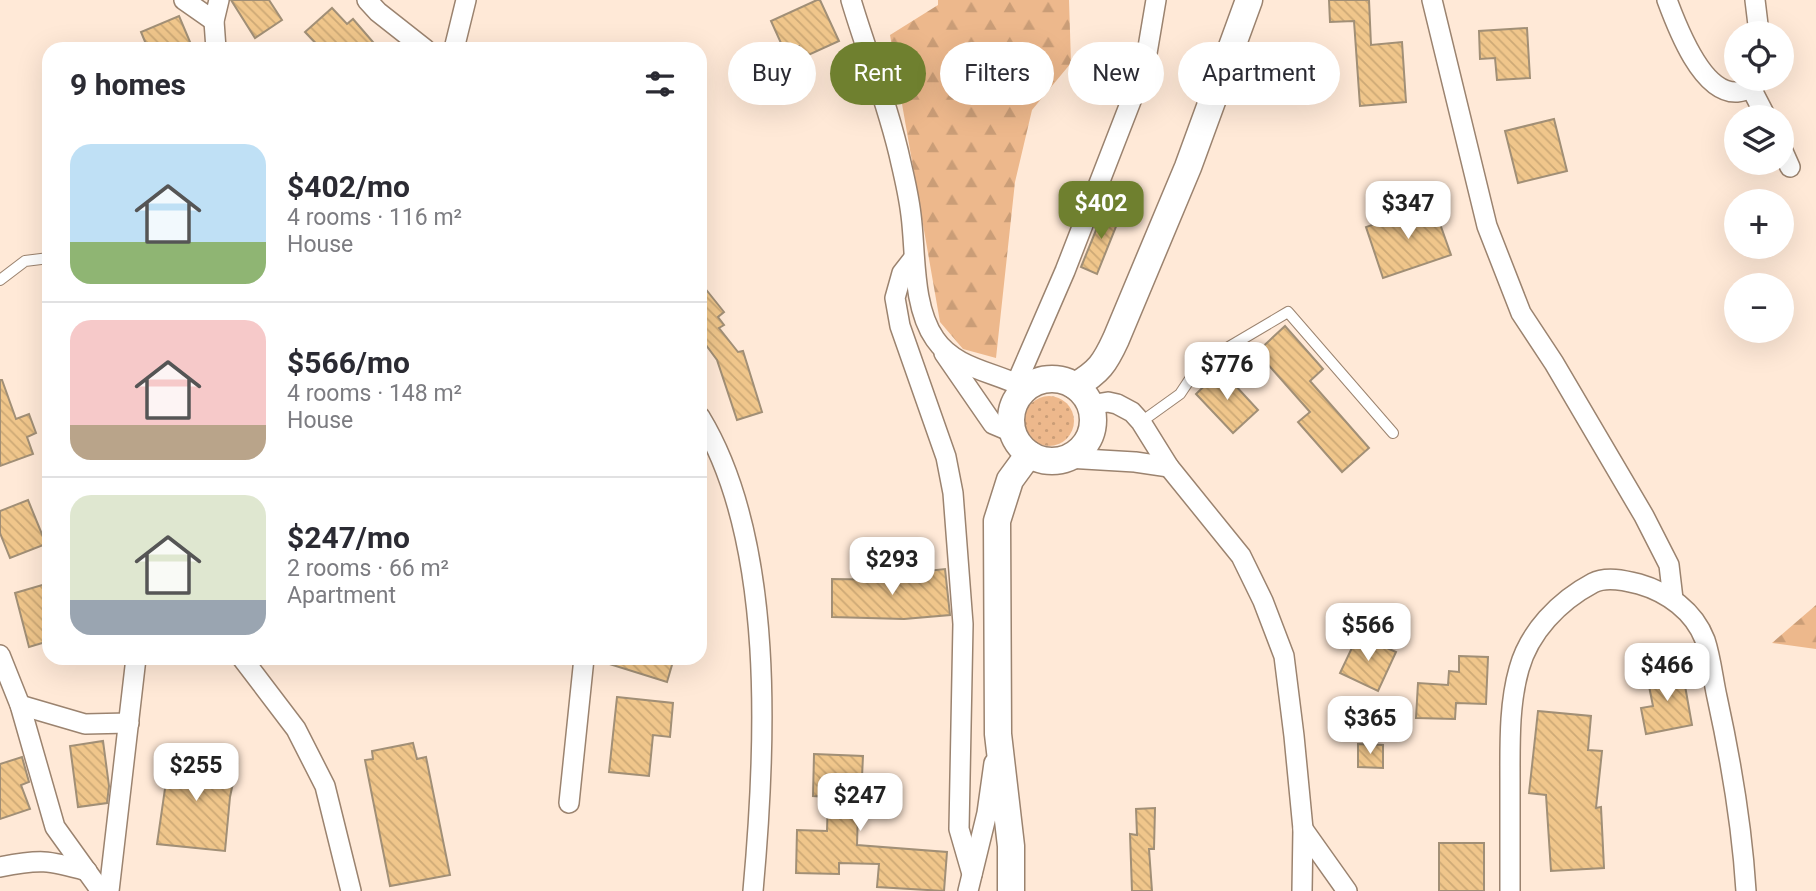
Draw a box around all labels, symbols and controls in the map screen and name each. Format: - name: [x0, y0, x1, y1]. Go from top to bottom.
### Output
- map controls: [1724, 21, 1794, 343]
- button: locate: [1724, 21, 1794, 91]
- chip: Buy: [728, 42, 816, 105]
- chip: Rent: [830, 42, 926, 105]
- chip: Filters: [940, 42, 1054, 105]
- chip: New: [1068, 42, 1164, 105]
- chip: Apartment: [1178, 42, 1340, 105]
- icon: filters: [641, 65, 679, 103]
- text: 9 homes: [70, 67, 186, 102]
- button: layers: [1724, 105, 1794, 175]
- text: $402/mo: [287, 169, 410, 204]
- icon: home: [126, 172, 210, 256]
- pin: $402: [1060, 182, 1142, 241]
- pin: $347: [1367, 182, 1449, 241]
- button: +: [1724, 189, 1794, 259]
- text: $402: [1075, 190, 1127, 217]
- text: $347: [1382, 190, 1434, 217]
- text: 4 rooms · 116 m²: [287, 204, 462, 231]
- text: House: [287, 231, 353, 258]
- button: −: [1724, 273, 1794, 343]
- pin: $776: [1186, 342, 1268, 402]
- text: $566/mo: [287, 345, 410, 380]
- icon: home: [126, 348, 210, 432]
- text: $776: [1201, 351, 1253, 378]
- text: 4 rooms · 148 m²: [287, 380, 462, 407]
- text: House: [287, 407, 353, 434]
- text: $247/mo: [287, 520, 410, 555]
- icon: home: [126, 523, 210, 607]
- pin: $293: [851, 538, 933, 597]
- text: $293: [866, 546, 918, 573]
- text: 2 rooms · 66 m²: [287, 555, 449, 582]
- text: Apartment: [287, 582, 396, 609]
- pin: $566: [1327, 604, 1409, 663]
- text: $566: [1342, 612, 1394, 639]
- pin: $466: [1626, 644, 1708, 703]
- text: $466: [1641, 652, 1693, 679]
- pin: $365: [1329, 696, 1411, 756]
- text: $365: [1344, 705, 1396, 732]
- pin: $255: [155, 744, 237, 803]
- text: $255: [170, 752, 222, 779]
- pin: $247: [819, 774, 901, 833]
- text: $247: [834, 782, 886, 809]

